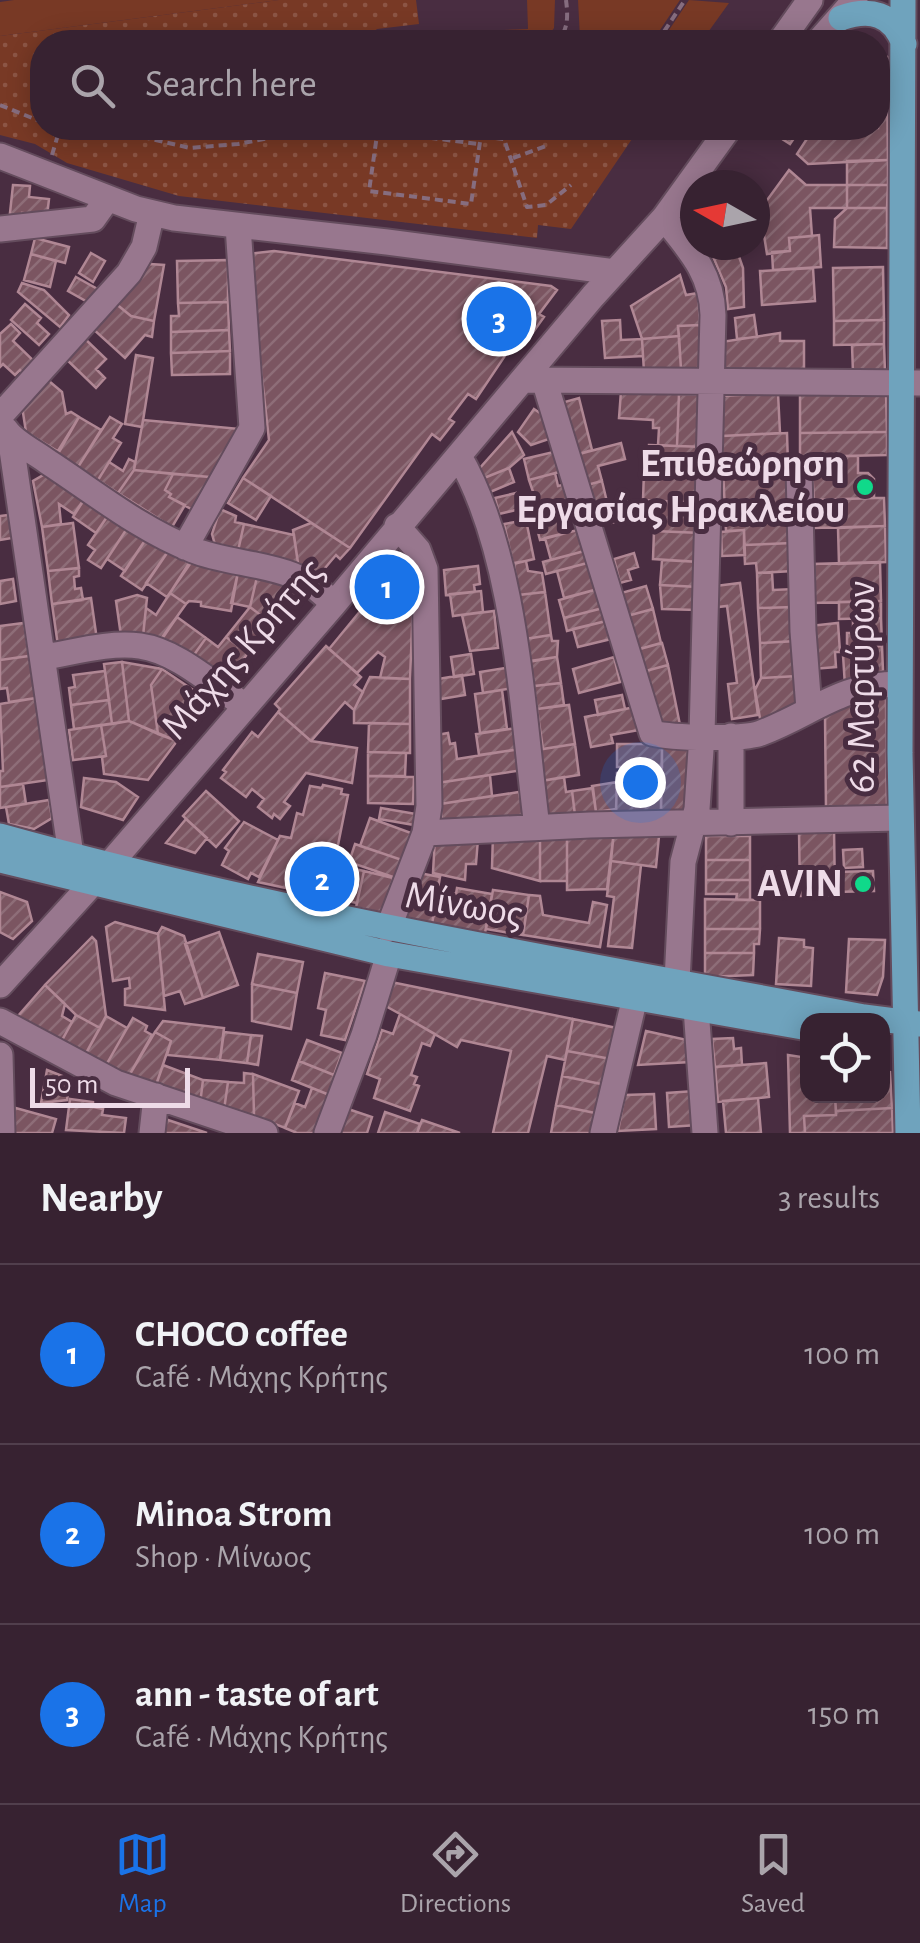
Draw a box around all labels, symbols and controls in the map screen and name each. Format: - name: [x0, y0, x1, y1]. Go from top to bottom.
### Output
- search box: [30, 30, 890, 140]
- icon: search: [65, 58, 120, 113]
- text: Search here: [145, 66, 317, 104]
- north arrow: [680, 170, 770, 260]
- pin: 3: [466, 282, 532, 356]
- place label: Επιθεώρηση Εργασίας Ηρακλείου: [516, 444, 845, 530]
- marker: Επιθεώρηση Εργασίας Ηρακλείου: [854, 476, 876, 498]
- pin: 1: [354, 550, 420, 624]
- street label: Μάχης Κρήτης: [154, 551, 332, 747]
- street label: 62 Μαρτύρων: [842, 581, 882, 793]
- your location: [615, 757, 666, 808]
- pin: 2: [290, 842, 354, 916]
- place label: AVIN: [757, 864, 843, 904]
- marker: AVIN: [852, 873, 874, 895]
- street label: Μίνωος: [402, 875, 526, 935]
- map controls: [800, 1013, 890, 1103]
- button: locate: [800, 1013, 890, 1103]
- scale bar: [30, 1063, 190, 1108]
- text: 50 m: [45, 1071, 99, 1099]
- text: Nearby: [40, 1177, 163, 1219]
- text: 3 results: [778, 1182, 880, 1214]
- text: CHOCO coffee: [135, 1316, 348, 1354]
- text: 1: [67, 1338, 78, 1370]
- text: 100 m: [804, 1338, 880, 1370]
- text: Café · Μάχης Κρήτης: [135, 1361, 388, 1393]
- text: Minoa Strom: [135, 1496, 332, 1534]
- text: 2: [65, 1518, 80, 1550]
- text: 100 m: [804, 1518, 880, 1550]
- text: Shop · Μίνωος: [135, 1541, 311, 1573]
- text: ann - taste of art: [135, 1676, 379, 1714]
- text: 3: [66, 1698, 79, 1730]
- text: 150 m: [808, 1698, 880, 1730]
- text: Café · Μάχης Κρήτης: [135, 1721, 388, 1753]
- tab: Map: [115, 1827, 170, 1921]
- tab: Directions: [400, 1827, 511, 1921]
- tab: Saved: [741, 1827, 805, 1921]

